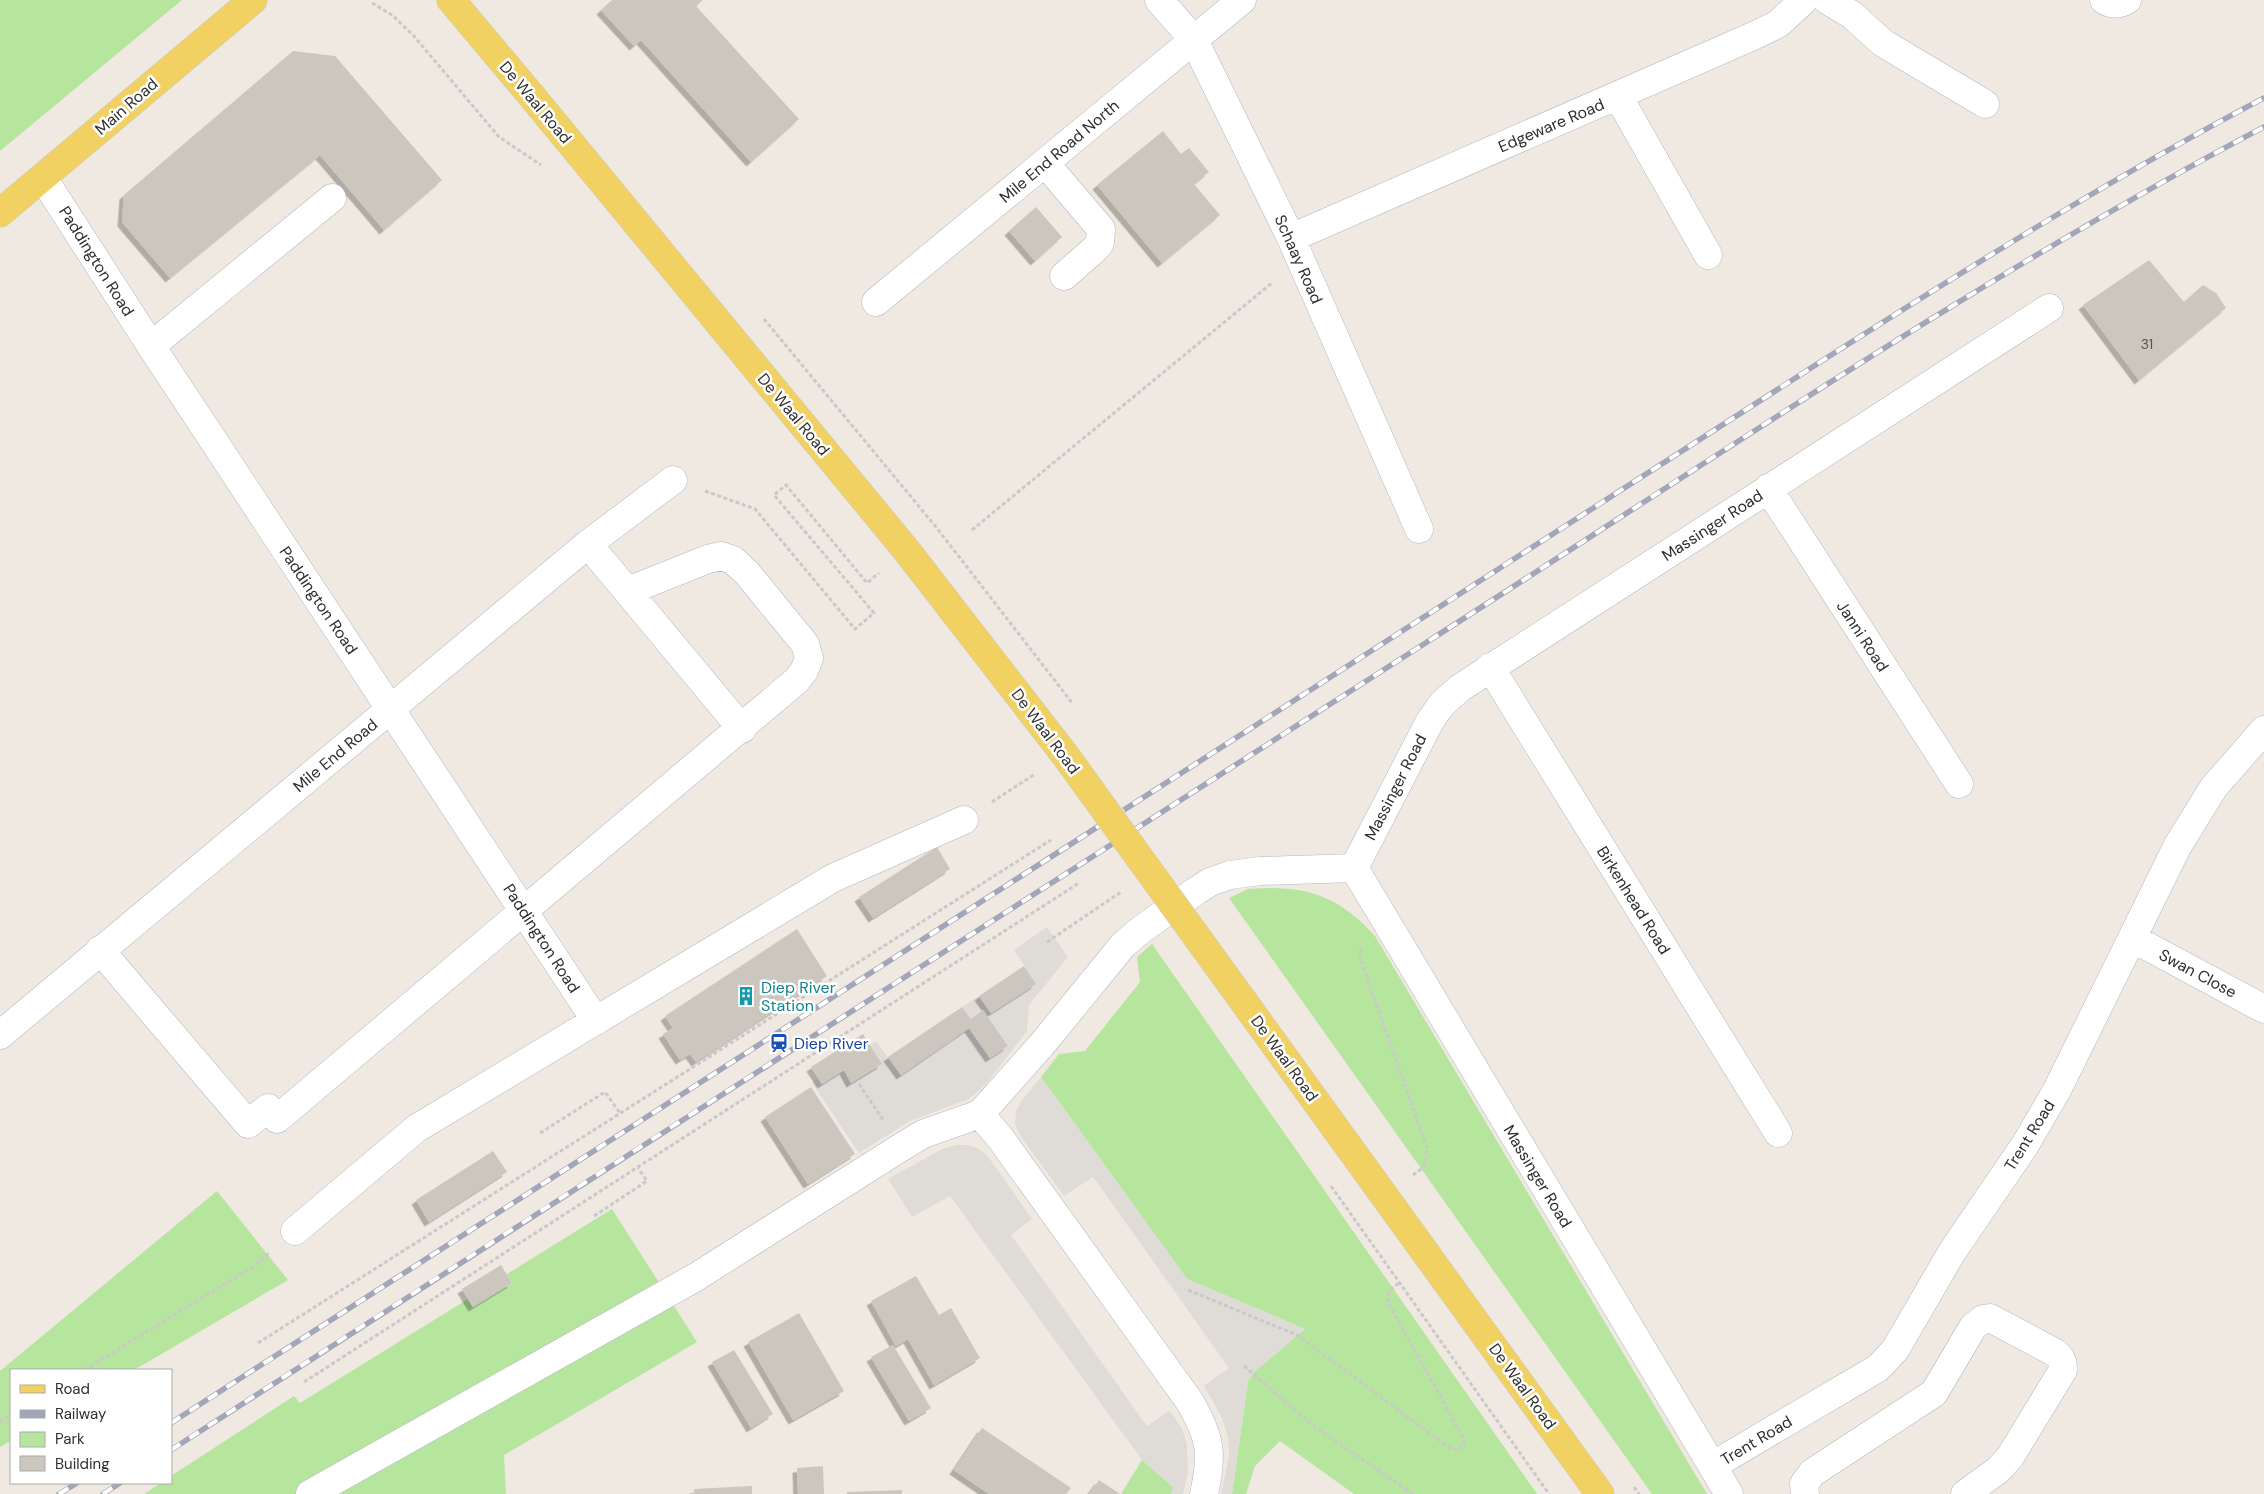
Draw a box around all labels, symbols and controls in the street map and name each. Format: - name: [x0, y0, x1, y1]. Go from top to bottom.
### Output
- street label: De Waal Road: [495, 57, 576, 148]
- street label: Main Road: [90, 73, 162, 139]
- street label: Edgeware Road: [1495, 94, 1607, 157]
- street label: Mile End Road North: [995, 95, 1124, 208]
- street label: Paddington Road: [54, 202, 139, 320]
- street label: Schaay Road: [1270, 211, 1327, 307]
- house number: 31: [2141, 335, 2153, 353]
- street label: De Waal Road: [753, 369, 834, 460]
- street label: Massinger Road: [1658, 485, 1767, 566]
- street label: Paddington Road: [275, 542, 362, 658]
- street label: Janni Road: [1832, 597, 1893, 676]
- street label: De Waal Road: [1007, 684, 1085, 778]
- street label: Mile End Road: [289, 714, 382, 797]
- street label: Massinger Road: [1360, 731, 1431, 844]
- street label: Birkenhead Road: [1592, 842, 1675, 958]
- street label: Paddington Road: [499, 880, 585, 997]
- street label: Swan Close: [2155, 944, 2240, 1003]
- place label: Diep River Station: [761, 977, 836, 1016]
- building icon: Diep River Station: [735, 985, 757, 1007]
- street label: De Waal Road: [1246, 1011, 1323, 1106]
- station icon: Diep River: [768, 1032, 790, 1054]
- place label: Diep River: [794, 1033, 869, 1054]
- street label: Trent Road: [1999, 1096, 2059, 1175]
- street label: Massinger Road: [1499, 1121, 1577, 1232]
- street label: De Waal Road: [1484, 1339, 1561, 1434]
- legend: [10, 1369, 172, 1484]
- text: Road: [55, 1379, 90, 1399]
- text: Railway: [55, 1404, 107, 1424]
- street label: Trent Road: [1717, 1411, 1796, 1470]
- text: Park: [55, 1429, 85, 1449]
- text: Building: [55, 1454, 110, 1474]

